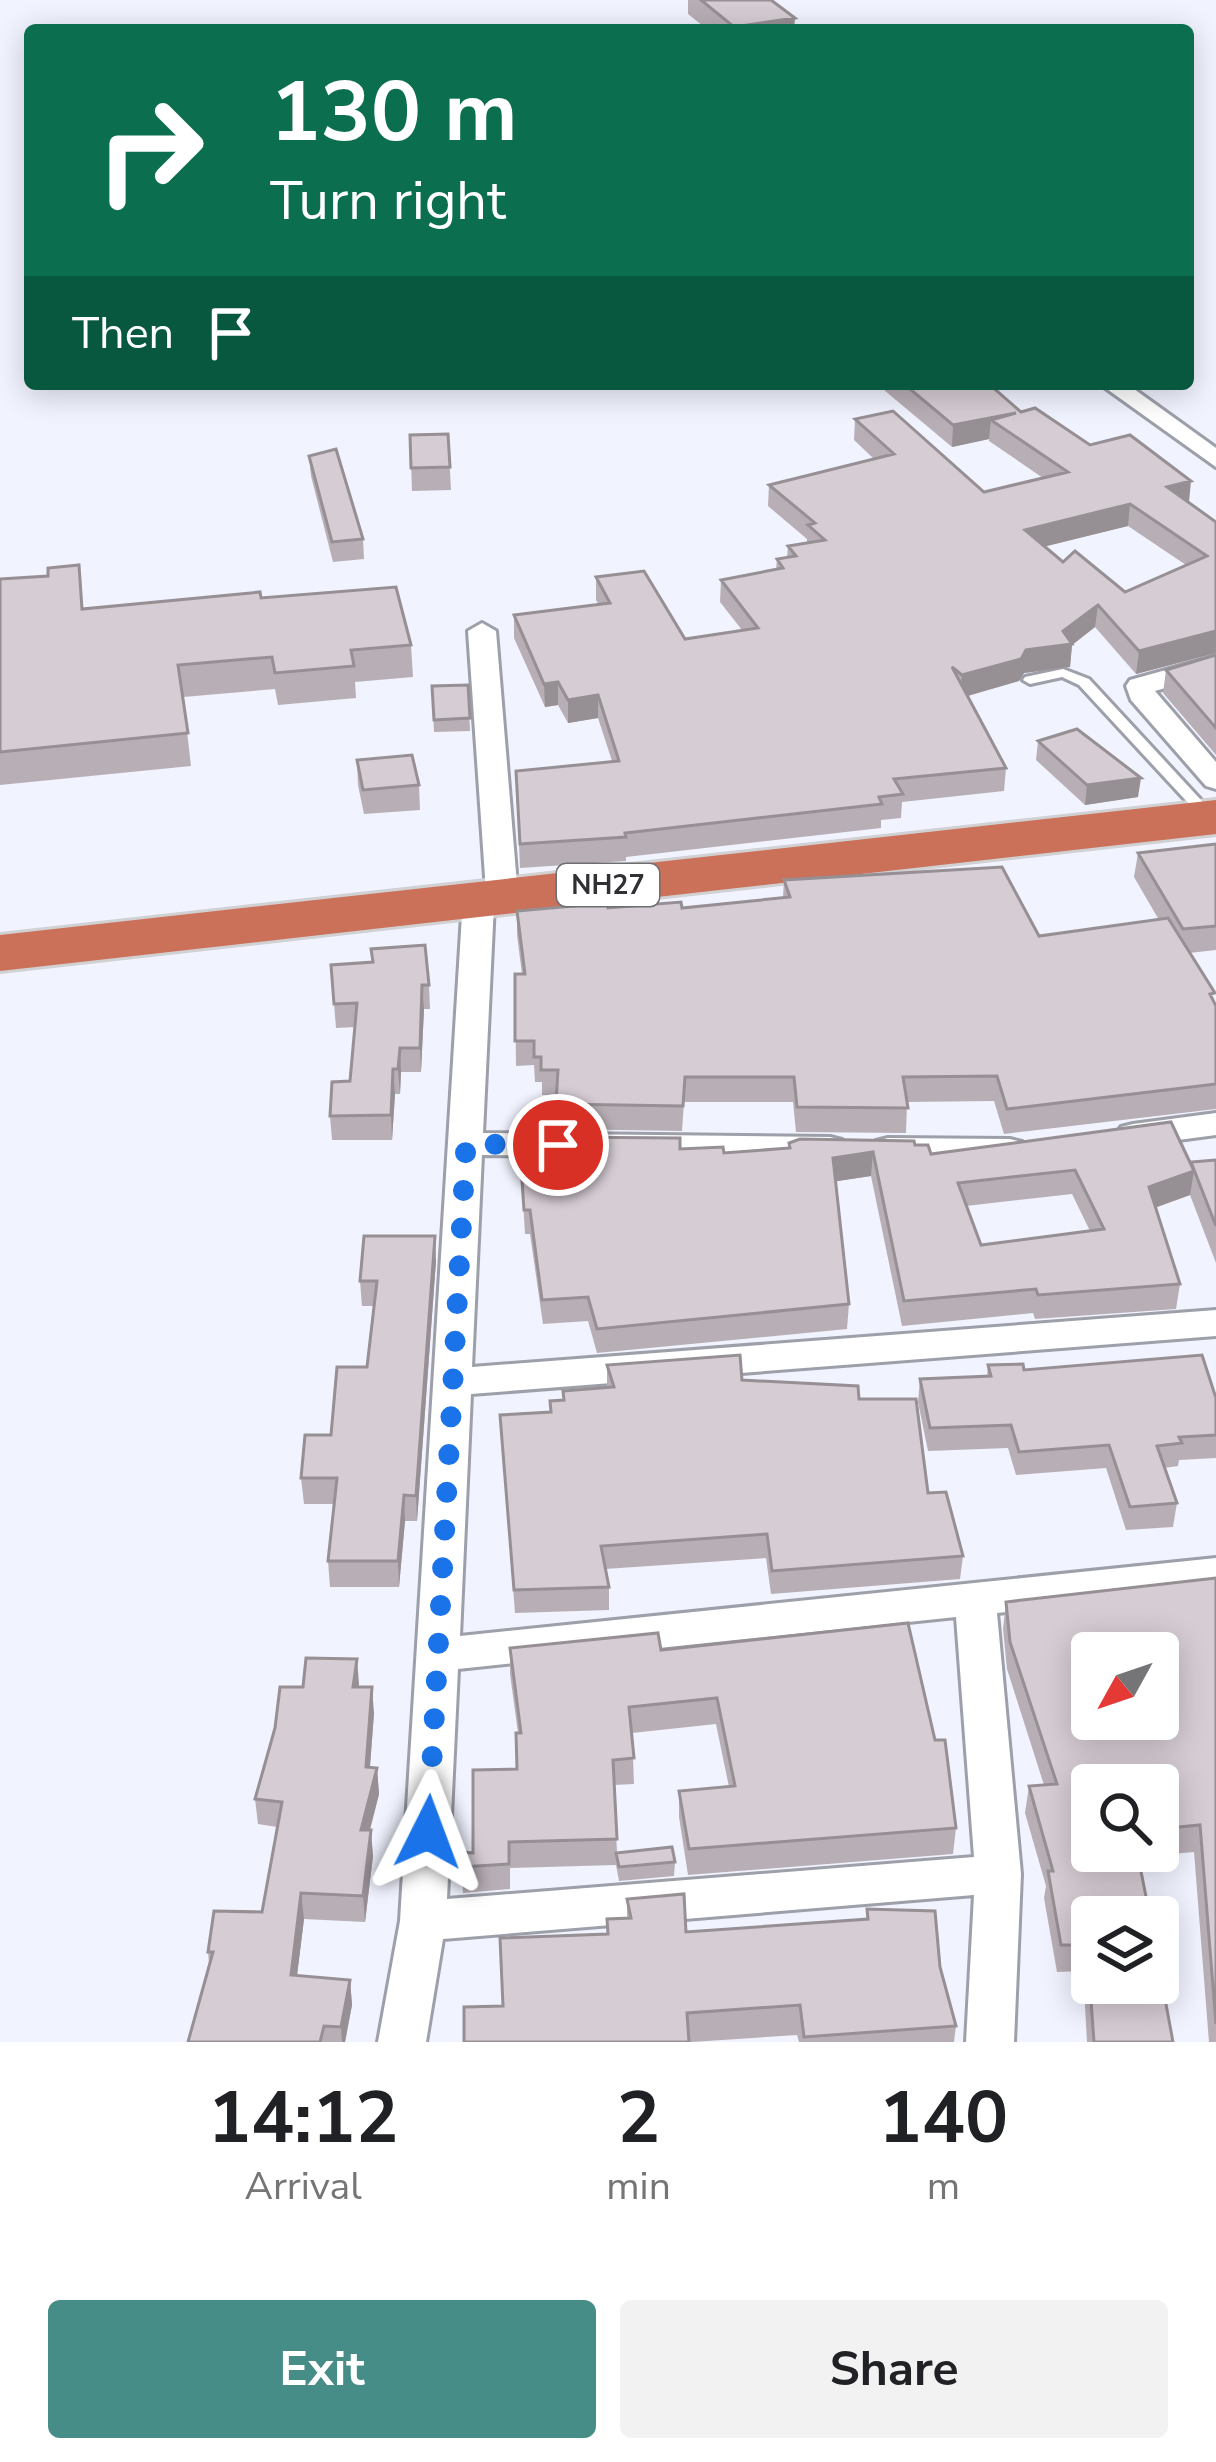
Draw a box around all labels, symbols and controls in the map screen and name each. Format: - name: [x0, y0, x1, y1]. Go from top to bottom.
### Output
- text: 130 m: [270, 55, 518, 170]
- icon: right: [72, 72, 228, 228]
- text: Turn right: [270, 164, 506, 238]
- icon: arrive: [198, 300, 264, 366]
- text: Then: [72, 303, 174, 364]
- road number: NH27: [557, 864, 659, 906]
- pin: [507, 1094, 609, 1196]
- icon: arrive: [525, 1112, 591, 1178]
- north arrow: [1071, 1632, 1179, 1740]
- map controls: [1071, 1632, 1179, 2004]
- button: search: [1071, 1764, 1179, 1872]
- position arrow: [365, 1769, 491, 1895]
- button: layers: [1071, 1896, 1179, 2004]
- text: 14:12: [208, 2069, 398, 2167]
- text: 2: [617, 2069, 660, 2167]
- text: 140: [879, 2069, 1008, 2167]
- text: Arrival: [244, 2160, 362, 2213]
- text: min: [606, 2160, 671, 2213]
- text: m: [927, 2160, 960, 2213]
- button: Exit: [48, 2300, 596, 2438]
- button: Share: [620, 2300, 1168, 2438]

